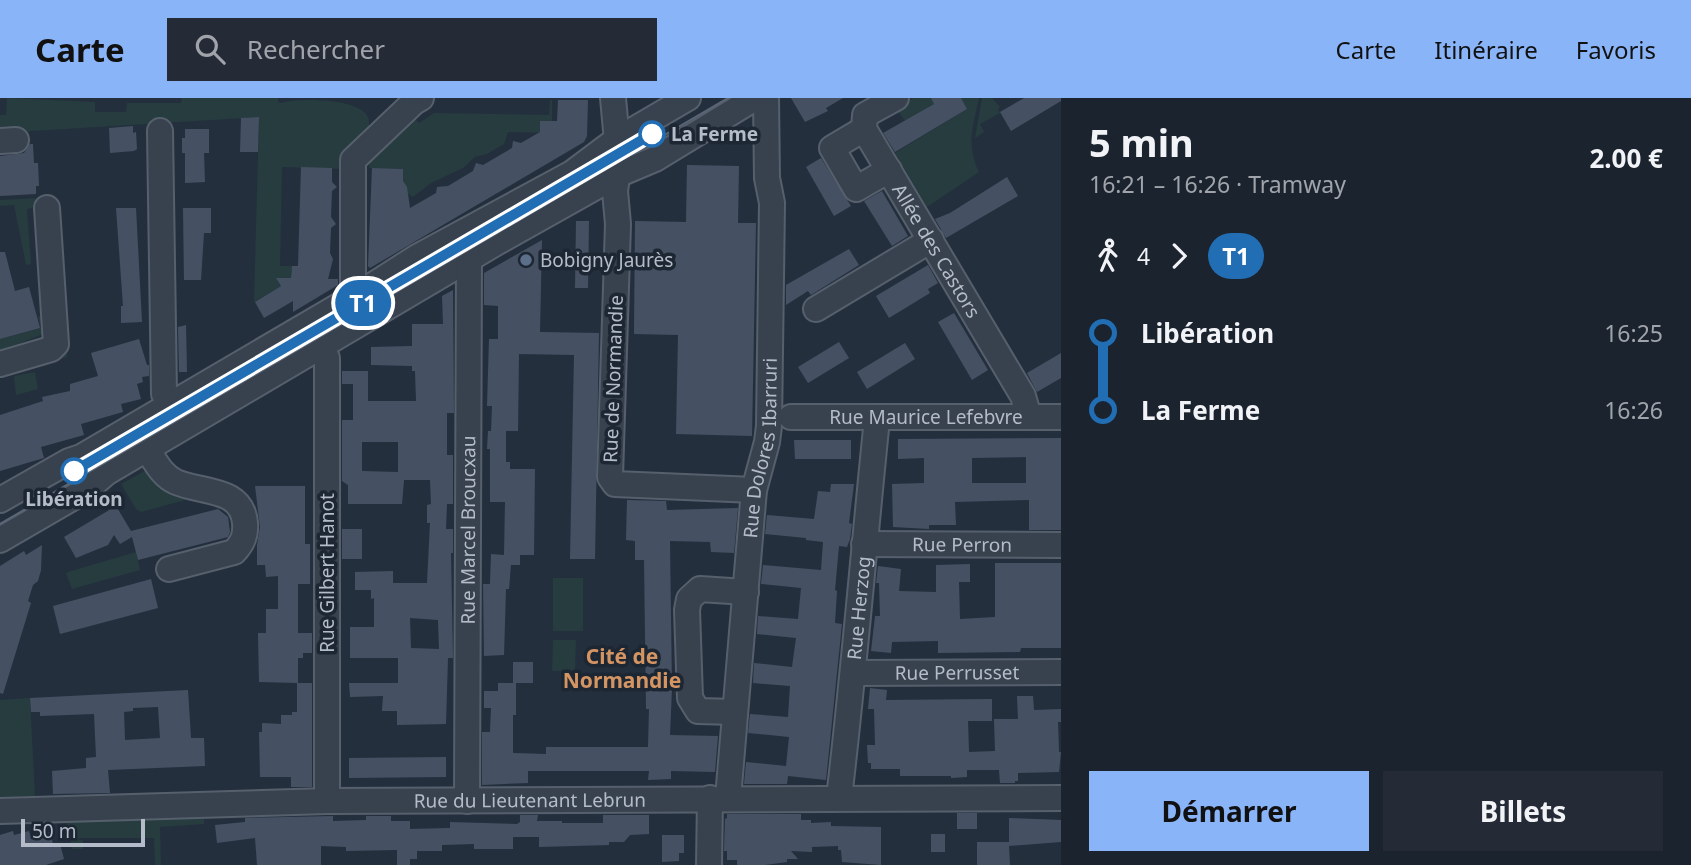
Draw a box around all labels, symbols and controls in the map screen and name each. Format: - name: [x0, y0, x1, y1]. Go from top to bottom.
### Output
- search box: [167, 18, 657, 81]
- text: Carte: [35, 27, 125, 72]
- icon: search: [191, 30, 229, 68]
- text: Rechercher: [247, 31, 385, 67]
- text: Carte: [1336, 33, 1396, 66]
- text: Itinéraire: [1434, 33, 1538, 66]
- text: Favoris: [1576, 33, 1656, 66]
- text: 5 min: [1089, 116, 1194, 168]
- marker: La Ferme: [639, 121, 665, 147]
- place label: La Ferme: [671, 121, 758, 147]
- text: 2.00 €: [1589, 140, 1663, 176]
- text: 16:21 – 16:26 · Tramway: [1089, 168, 1346, 200]
- street label: Allée des Castors: [886, 179, 986, 323]
- icon: walk: [1089, 237, 1127, 275]
- icon: forward: [1160, 237, 1198, 275]
- text: T1: [1222, 239, 1250, 272]
- text: 4: [1137, 240, 1150, 272]
- place label: Bobigny Jaurès: [540, 247, 673, 273]
- marker: Bobigny Jaurès: [518, 252, 534, 268]
- line badge: T1: [332, 280, 394, 326]
- text: T1: [349, 286, 377, 319]
- street label: Rue de Normandie: [597, 295, 629, 463]
- text: Libération: [1141, 315, 1274, 351]
- text: 16:25: [1604, 317, 1663, 349]
- street label: Rue Dolores Ibarruri: [737, 358, 783, 539]
- text: La Ferme: [1141, 392, 1260, 428]
- text: 16:26: [1604, 394, 1663, 426]
- street label: Rue Maurice Lefebvre: [829, 404, 1023, 430]
- street label: Rue Marcel Broucxau: [455, 435, 481, 625]
- marker: Libération: [61, 458, 87, 484]
- place label: Libération: [25, 486, 123, 512]
- street label: Rue Gilbert Hanot: [314, 493, 340, 653]
- street label: Rue Perron: [912, 531, 1012, 558]
- street label: Rue Herzog: [841, 555, 877, 661]
- district label: Cité de Normandie: [563, 642, 681, 694]
- street label: Rue Perrusset: [895, 659, 1020, 686]
- button: Démarrer: [1089, 771, 1369, 851]
- button: Billets: [1383, 771, 1663, 851]
- street label: Rue du Lieutenant Lebrun: [414, 787, 646, 814]
- scale bar: [21, 816, 145, 848]
- text: 50 m: [32, 818, 76, 844]

